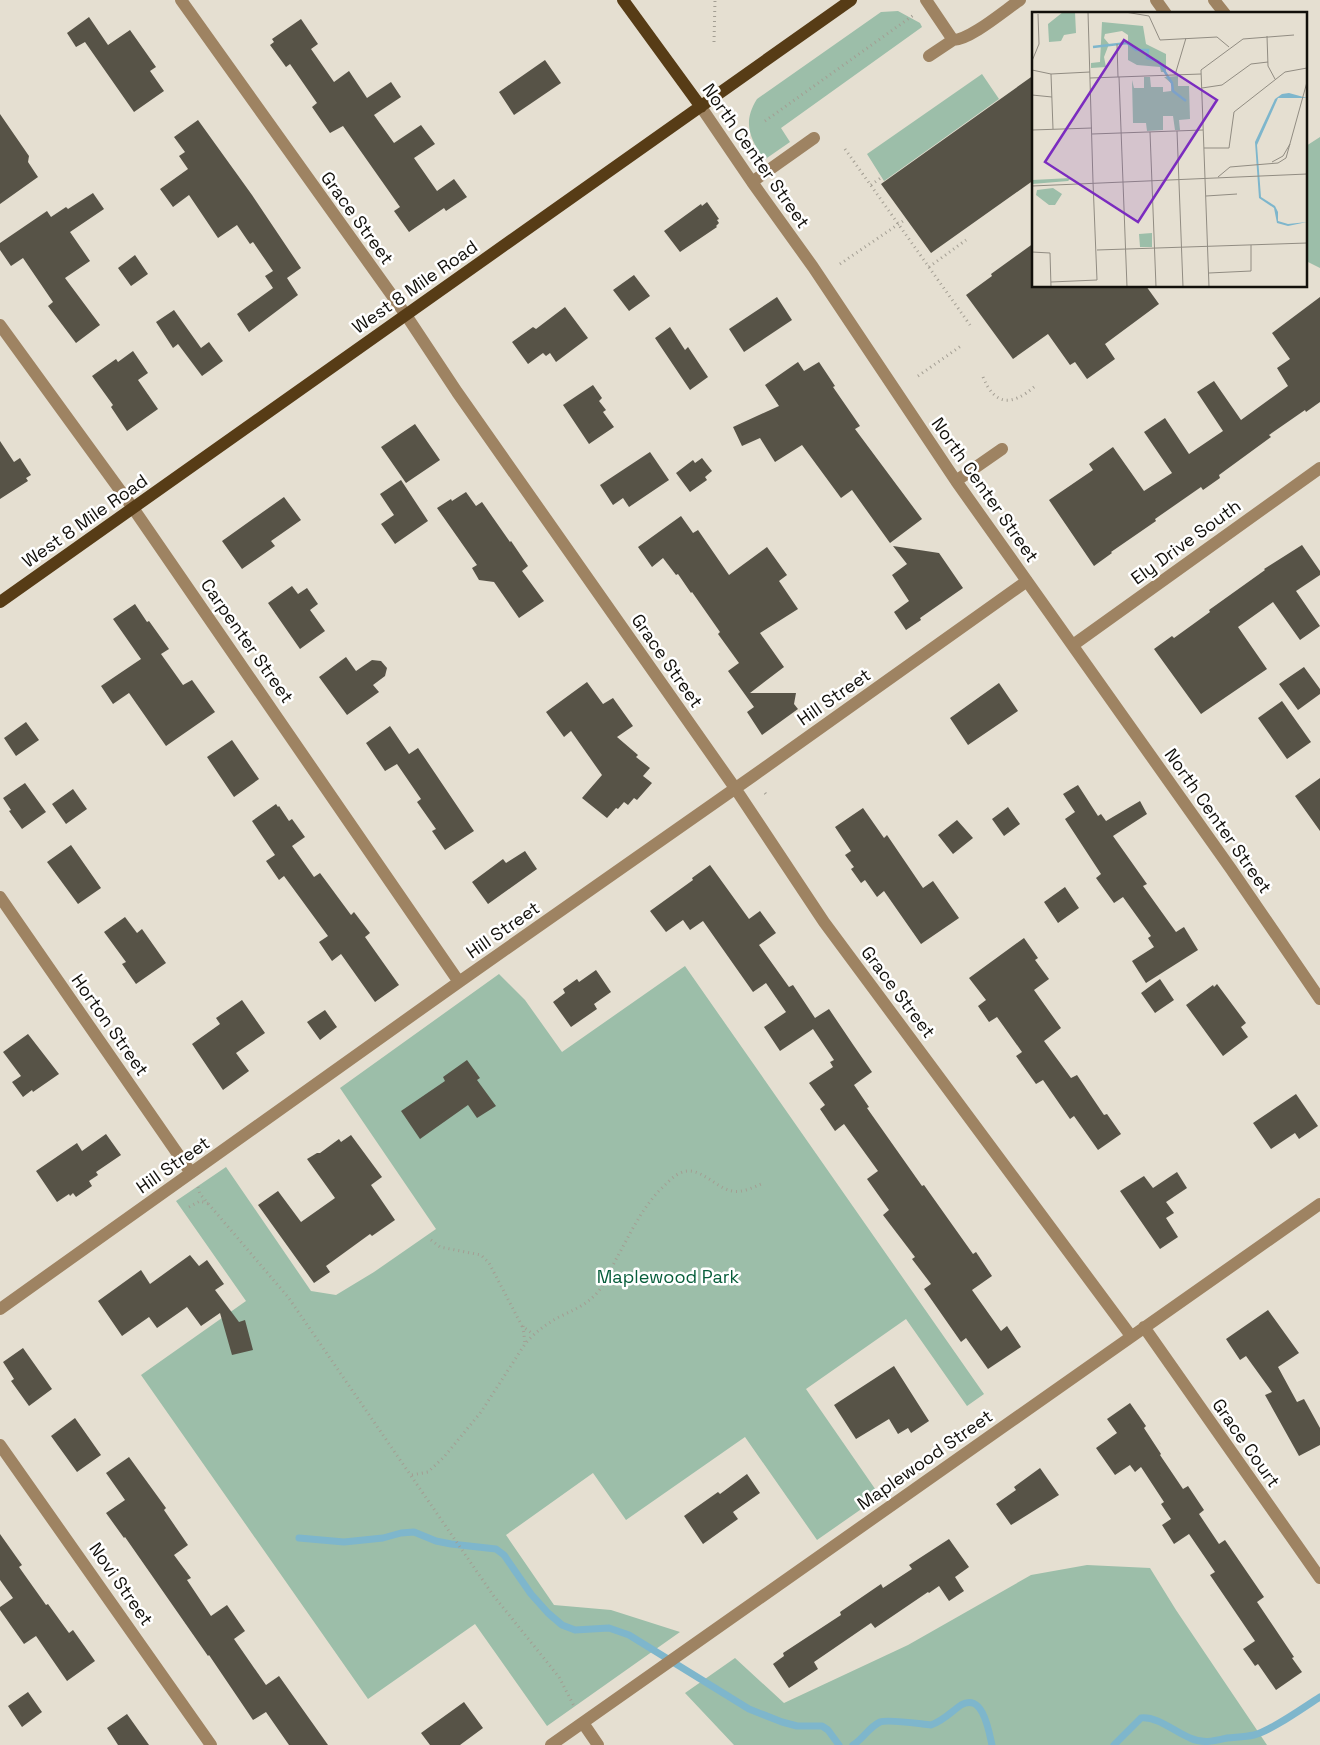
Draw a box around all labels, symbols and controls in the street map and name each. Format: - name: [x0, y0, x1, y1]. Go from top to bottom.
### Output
- inset map: [1032, 12, 1308, 288]
- street label: North Center Street: [698, 79, 815, 233]
- street label: Grace Street: [316, 167, 399, 269]
- street label: West 8 Mile Road: [347, 235, 482, 338]
- street label: North Center Street: [927, 413, 1044, 567]
- street label: West 8 Mile Road: [17, 469, 152, 572]
- street label: Ely Drive South: [1126, 494, 1245, 589]
- street label: Carpenter Street: [196, 574, 299, 707]
- street label: Grace Street: [627, 609, 708, 712]
- street label: Hill Street: [792, 663, 875, 730]
- street label: North Center Street: [1160, 744, 1277, 898]
- street label: Hill Street: [461, 896, 544, 963]
- street label: Grace Street: [856, 941, 941, 1042]
- street label: Horton Street: [67, 969, 154, 1080]
- street label: Hill Street: [131, 1131, 214, 1198]
- park label: Maplewood Park: [597, 1265, 740, 1288]
- street label: Grace Court: [1207, 1394, 1285, 1492]
- street label: Maplewood Street: [853, 1404, 997, 1515]
- street label: Novi Street: [84, 1538, 158, 1630]

